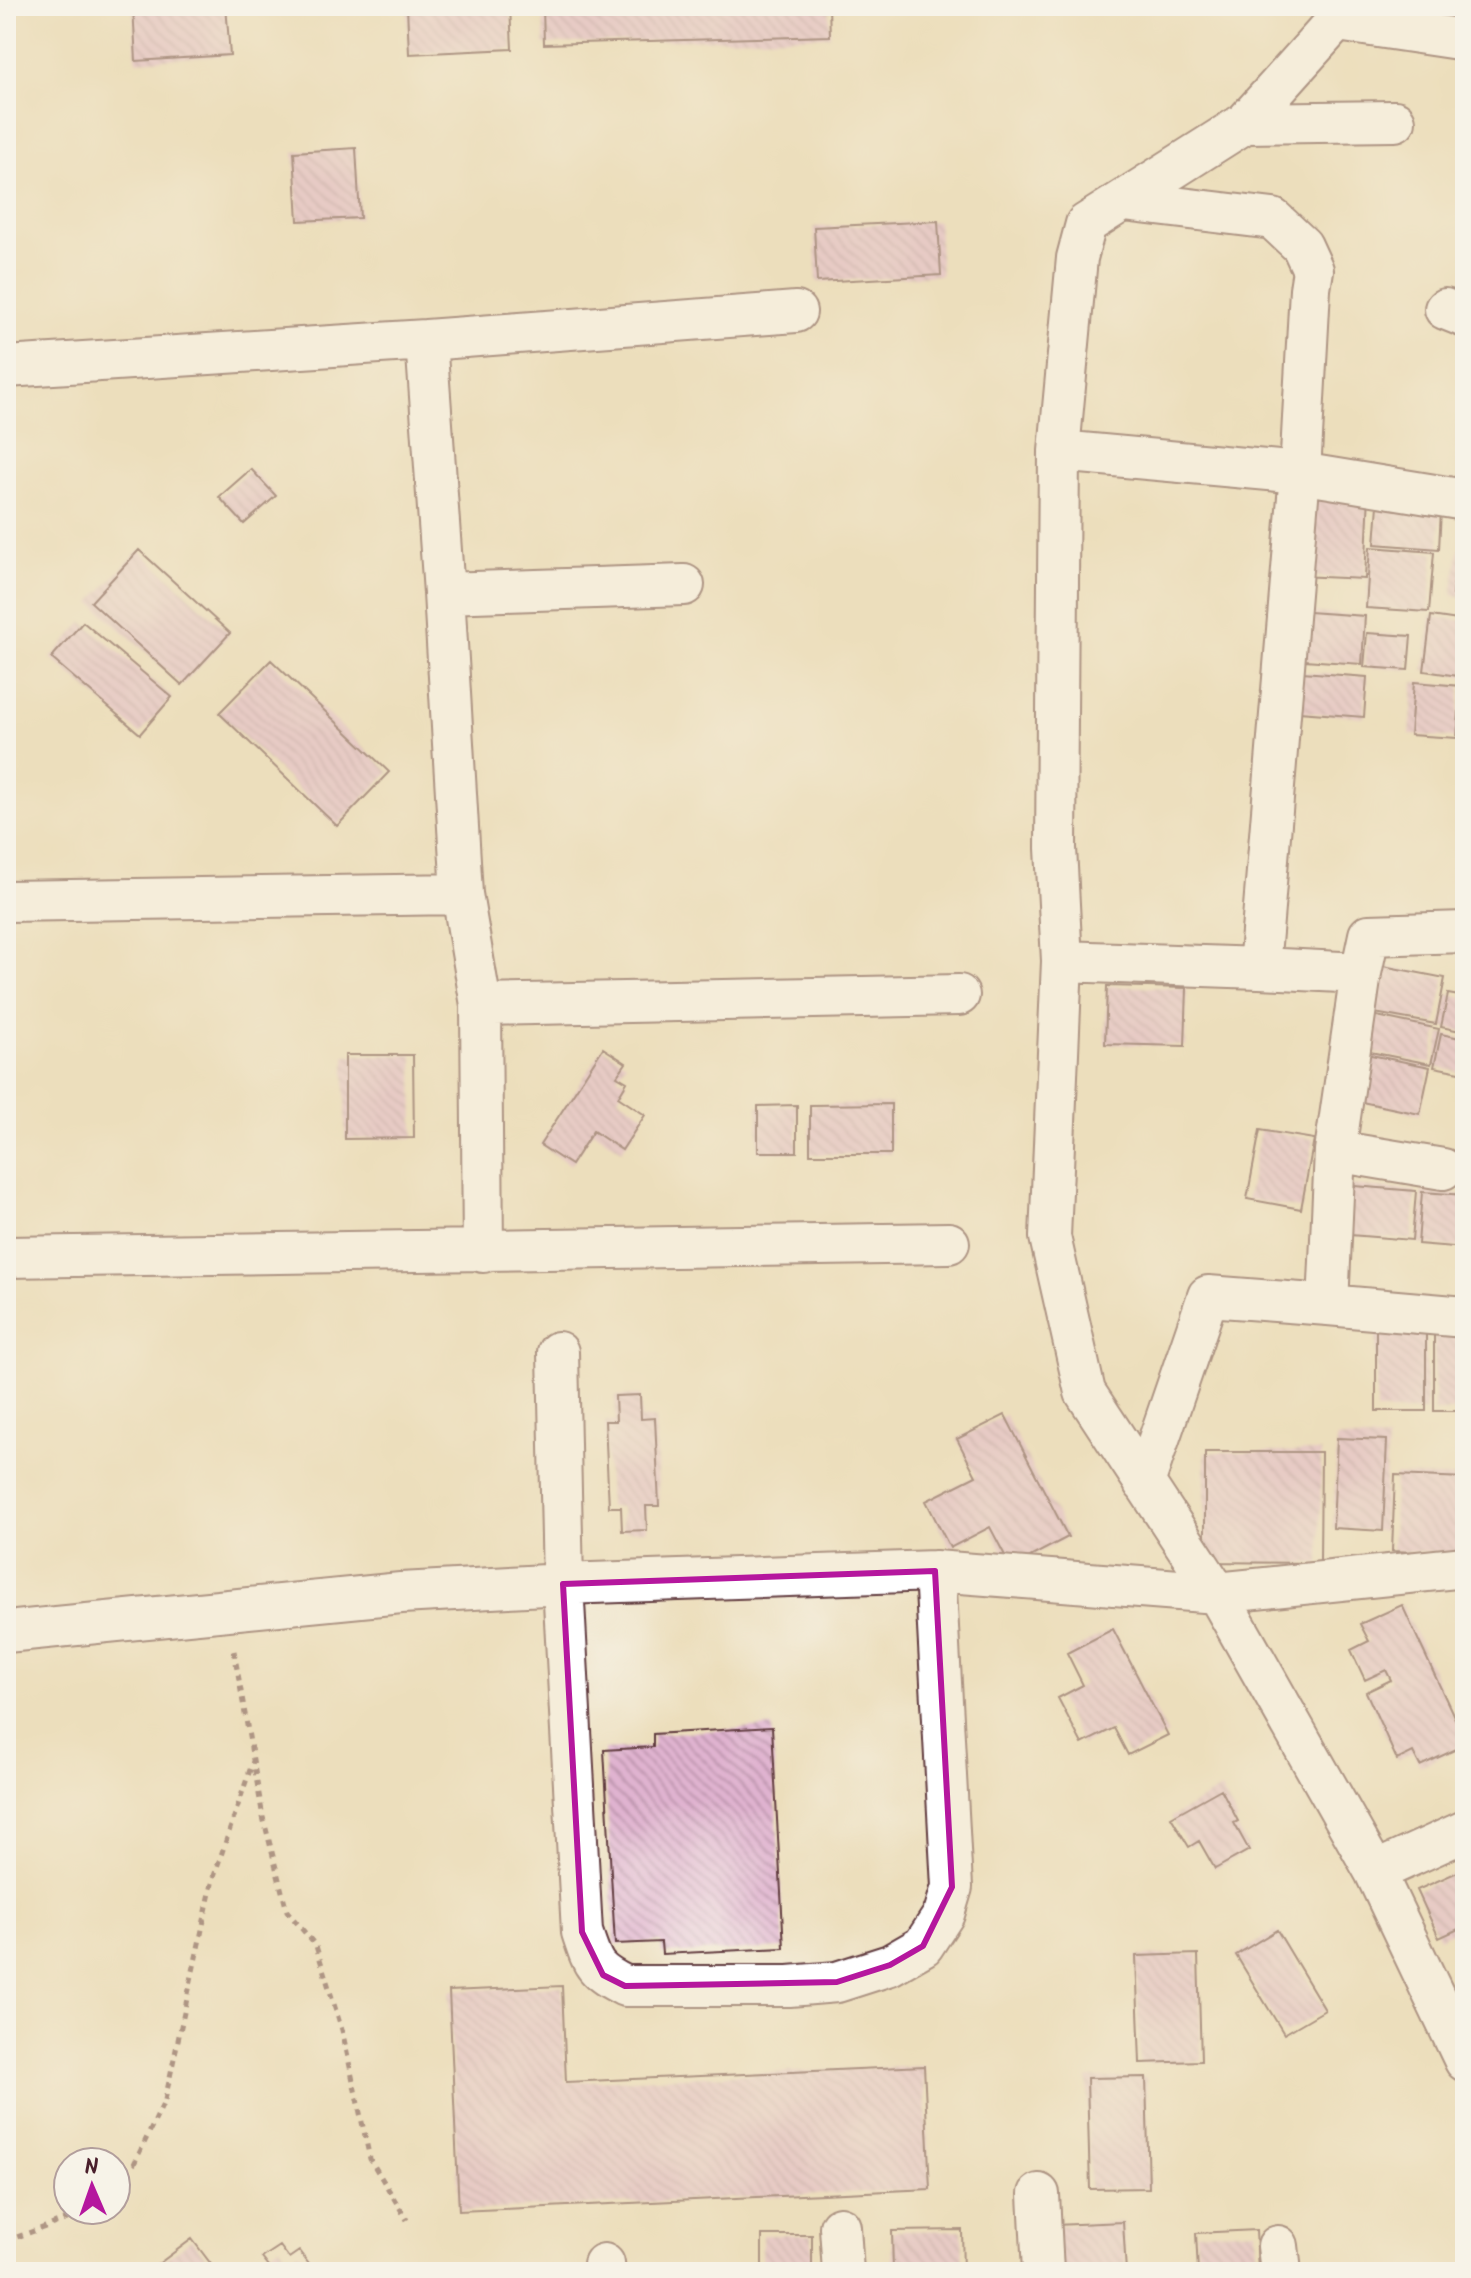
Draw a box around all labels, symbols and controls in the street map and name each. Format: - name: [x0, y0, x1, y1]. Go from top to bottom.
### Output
- north arrow: [52, 2146, 132, 2226]
- text: N: [84, 2151, 99, 2186]

